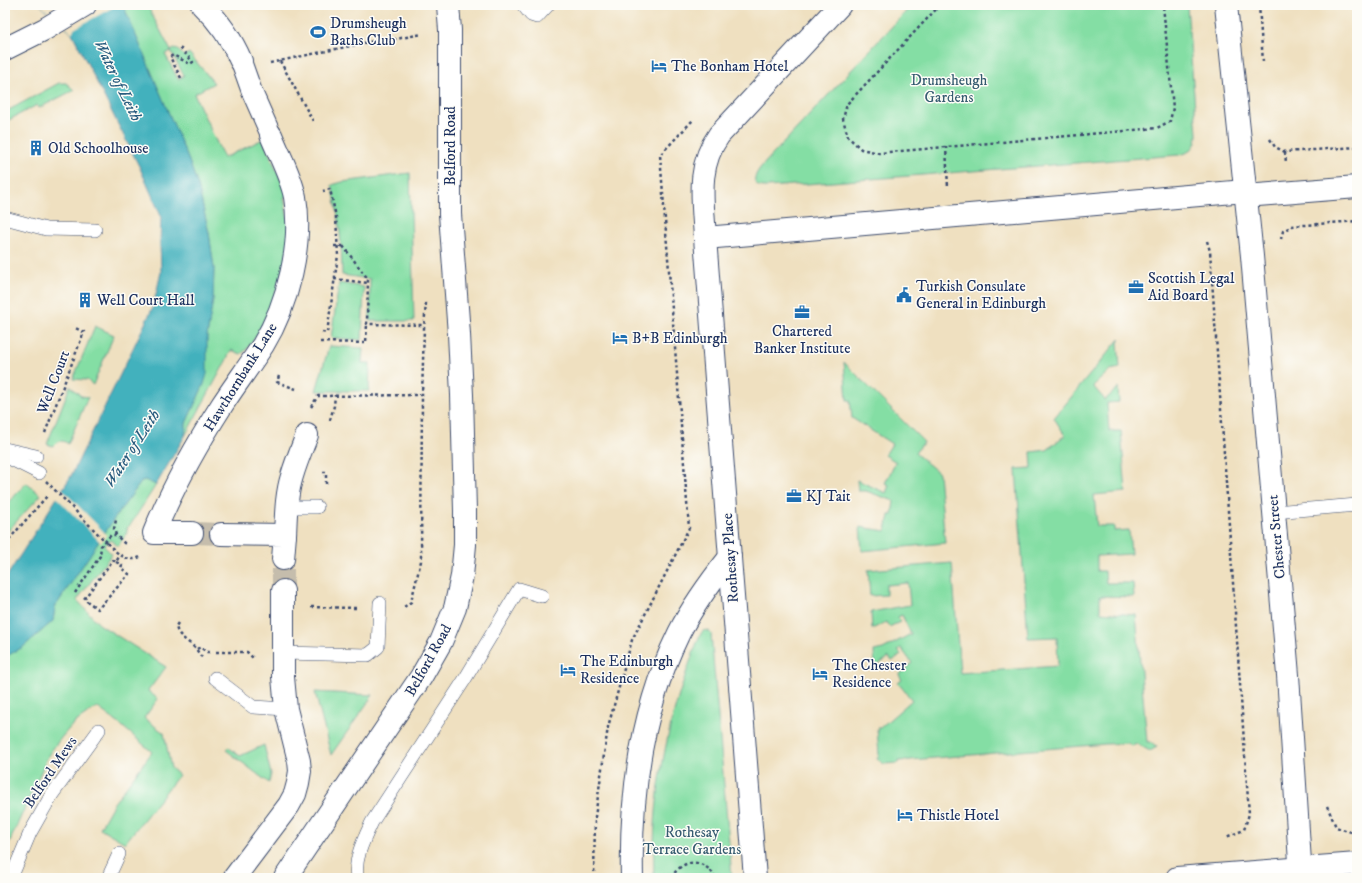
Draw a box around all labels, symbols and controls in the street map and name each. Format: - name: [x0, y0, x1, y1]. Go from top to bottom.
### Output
- place label: Drumsheugh Baths Club: [330, 14, 407, 50]
- sports icon: Drumsheugh Baths Club: [309, 23, 327, 41]
- water label: Water of Leith: [90, 36, 146, 125]
- hotel icon: The Bonham Hotel: [650, 57, 668, 75]
- place label: The Bonham Hotel: [671, 57, 789, 76]
- park label: Drumsheugh Gardens: [911, 71, 987, 107]
- street label: Belford Road: [441, 106, 460, 186]
- building icon: Old Schoolhouse: [27, 139, 45, 157]
- place label: Old Schoolhouse: [48, 139, 148, 158]
- place label: Scottish Legal Aid Board: [1148, 269, 1235, 305]
- place label: Turkish Consulate General in Edinburgh: [916, 277, 1046, 313]
- office icon: Scottish Legal Aid Board: [1127, 278, 1145, 296]
- public building icon: Turkish Consulate General in Edinburgh: [895, 286, 913, 304]
- building icon: Well Court Hall: [76, 291, 94, 309]
- place label: Well Court Hall: [96, 291, 195, 310]
- office icon: Chartered Banker Institute: [793, 303, 811, 321]
- street label: Hawthornbank Lane: [199, 319, 282, 435]
- place label: Chartered Banker Institute: [754, 322, 850, 358]
- hotel icon: B+B Edinburgh: [611, 329, 629, 347]
- place label: B+B Edinburgh: [632, 329, 728, 348]
- street label: Well Court: [32, 348, 74, 417]
- water label: Water of Leith: [99, 406, 164, 491]
- office icon: KJ Tait: [785, 487, 803, 505]
- place label: KJ Tait: [806, 487, 851, 506]
- street label: Chester Street: [1263, 494, 1290, 580]
- street label: Rothesay Place: [718, 512, 743, 603]
- street label: Belford Road: [401, 620, 456, 700]
- place label: The Edinburgh Residence: [580, 652, 674, 688]
- place label: The Chester Residence: [832, 656, 907, 692]
- hotel icon: The Edinburgh Residence: [559, 661, 577, 679]
- hotel icon: The Chester Residence: [811, 665, 829, 683]
- street label: Belford Mews: [19, 733, 81, 812]
- hotel icon: Thistle Hotel: [896, 806, 914, 824]
- place label: Thistle Hotel: [917, 806, 999, 825]
- park label: Rothesay Terrace Gardens: [643, 823, 741, 859]

